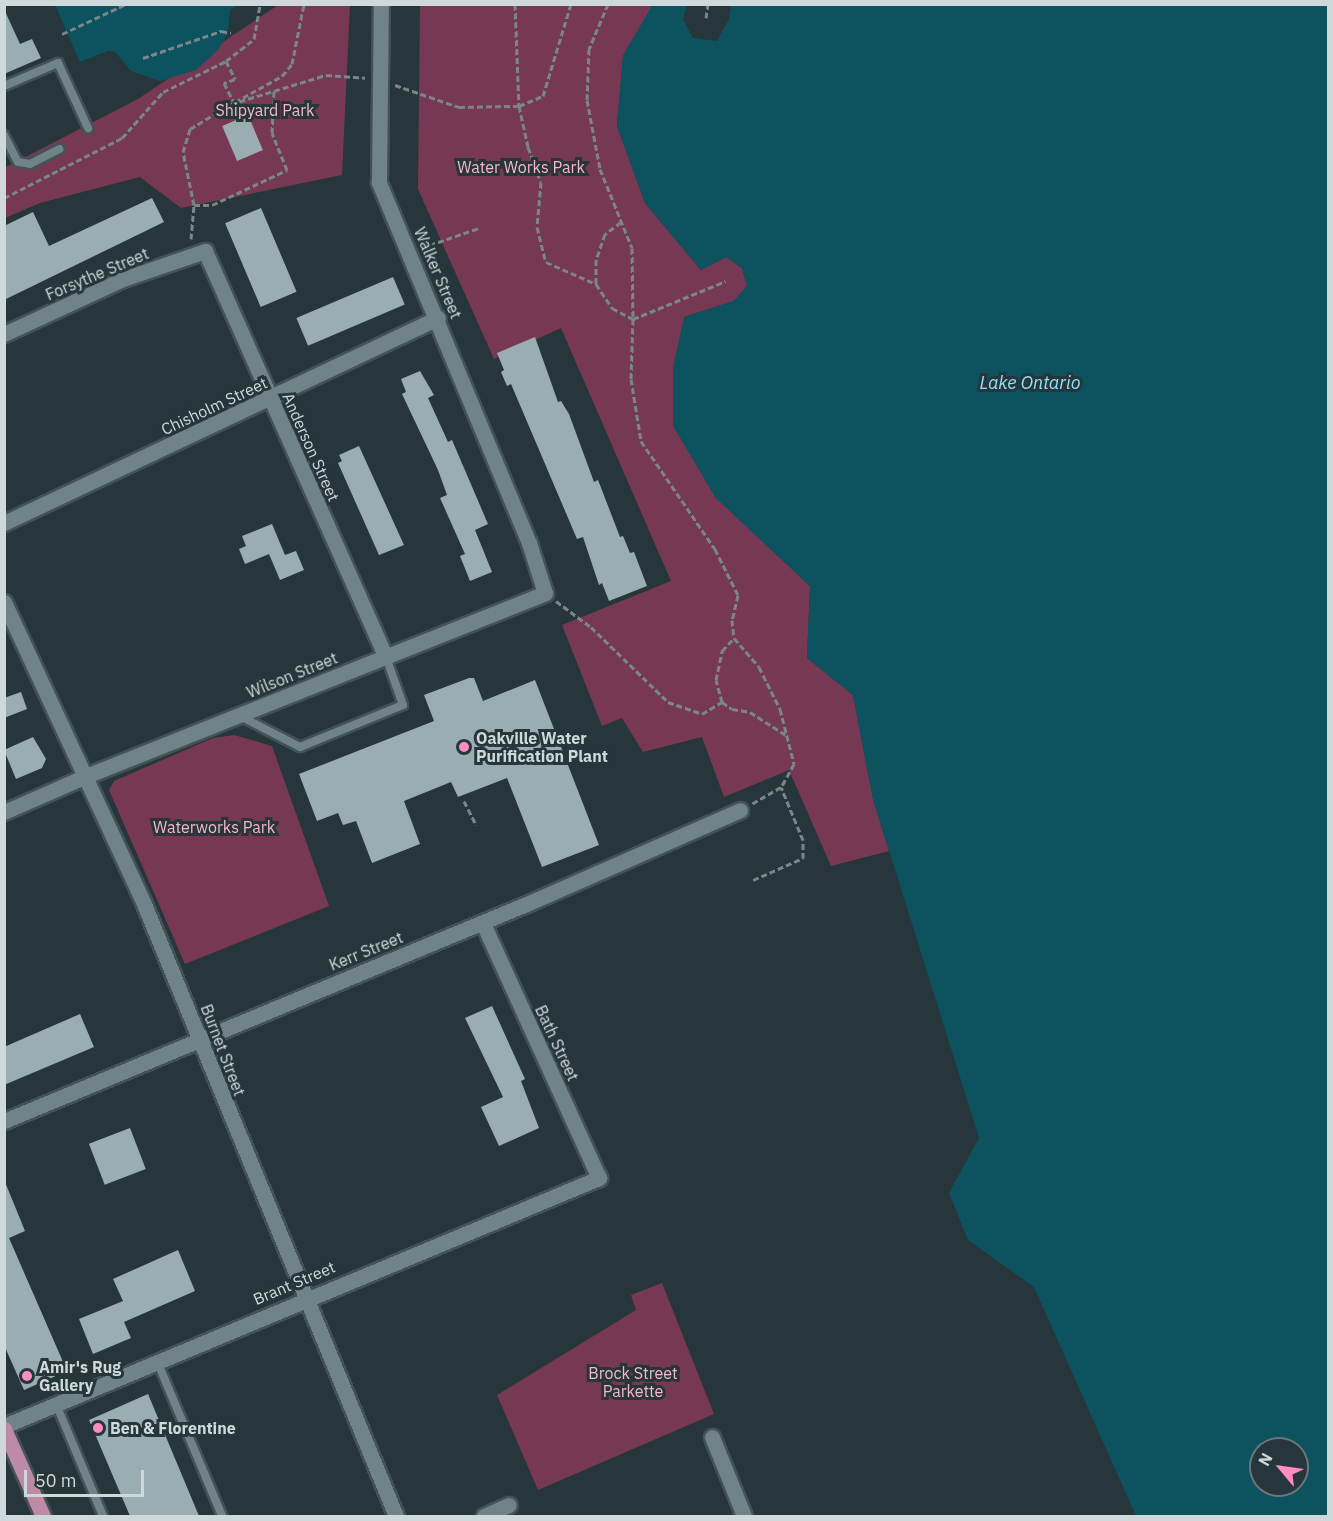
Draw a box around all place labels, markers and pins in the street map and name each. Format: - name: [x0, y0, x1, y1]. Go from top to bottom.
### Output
- place label: Oakville Water Purification Plant: [476, 728, 608, 766]
- marker: Oakville Water Purification Plant: [457, 740, 471, 754]
- place label: Amir's Rug Gallery: [39, 1357, 121, 1395]
- marker: Amir's Rug Gallery: [20, 1369, 34, 1383]
- place label: Ben & Florentine: [110, 1418, 236, 1438]
- marker: Ben & Florentine: [91, 1421, 105, 1435]

